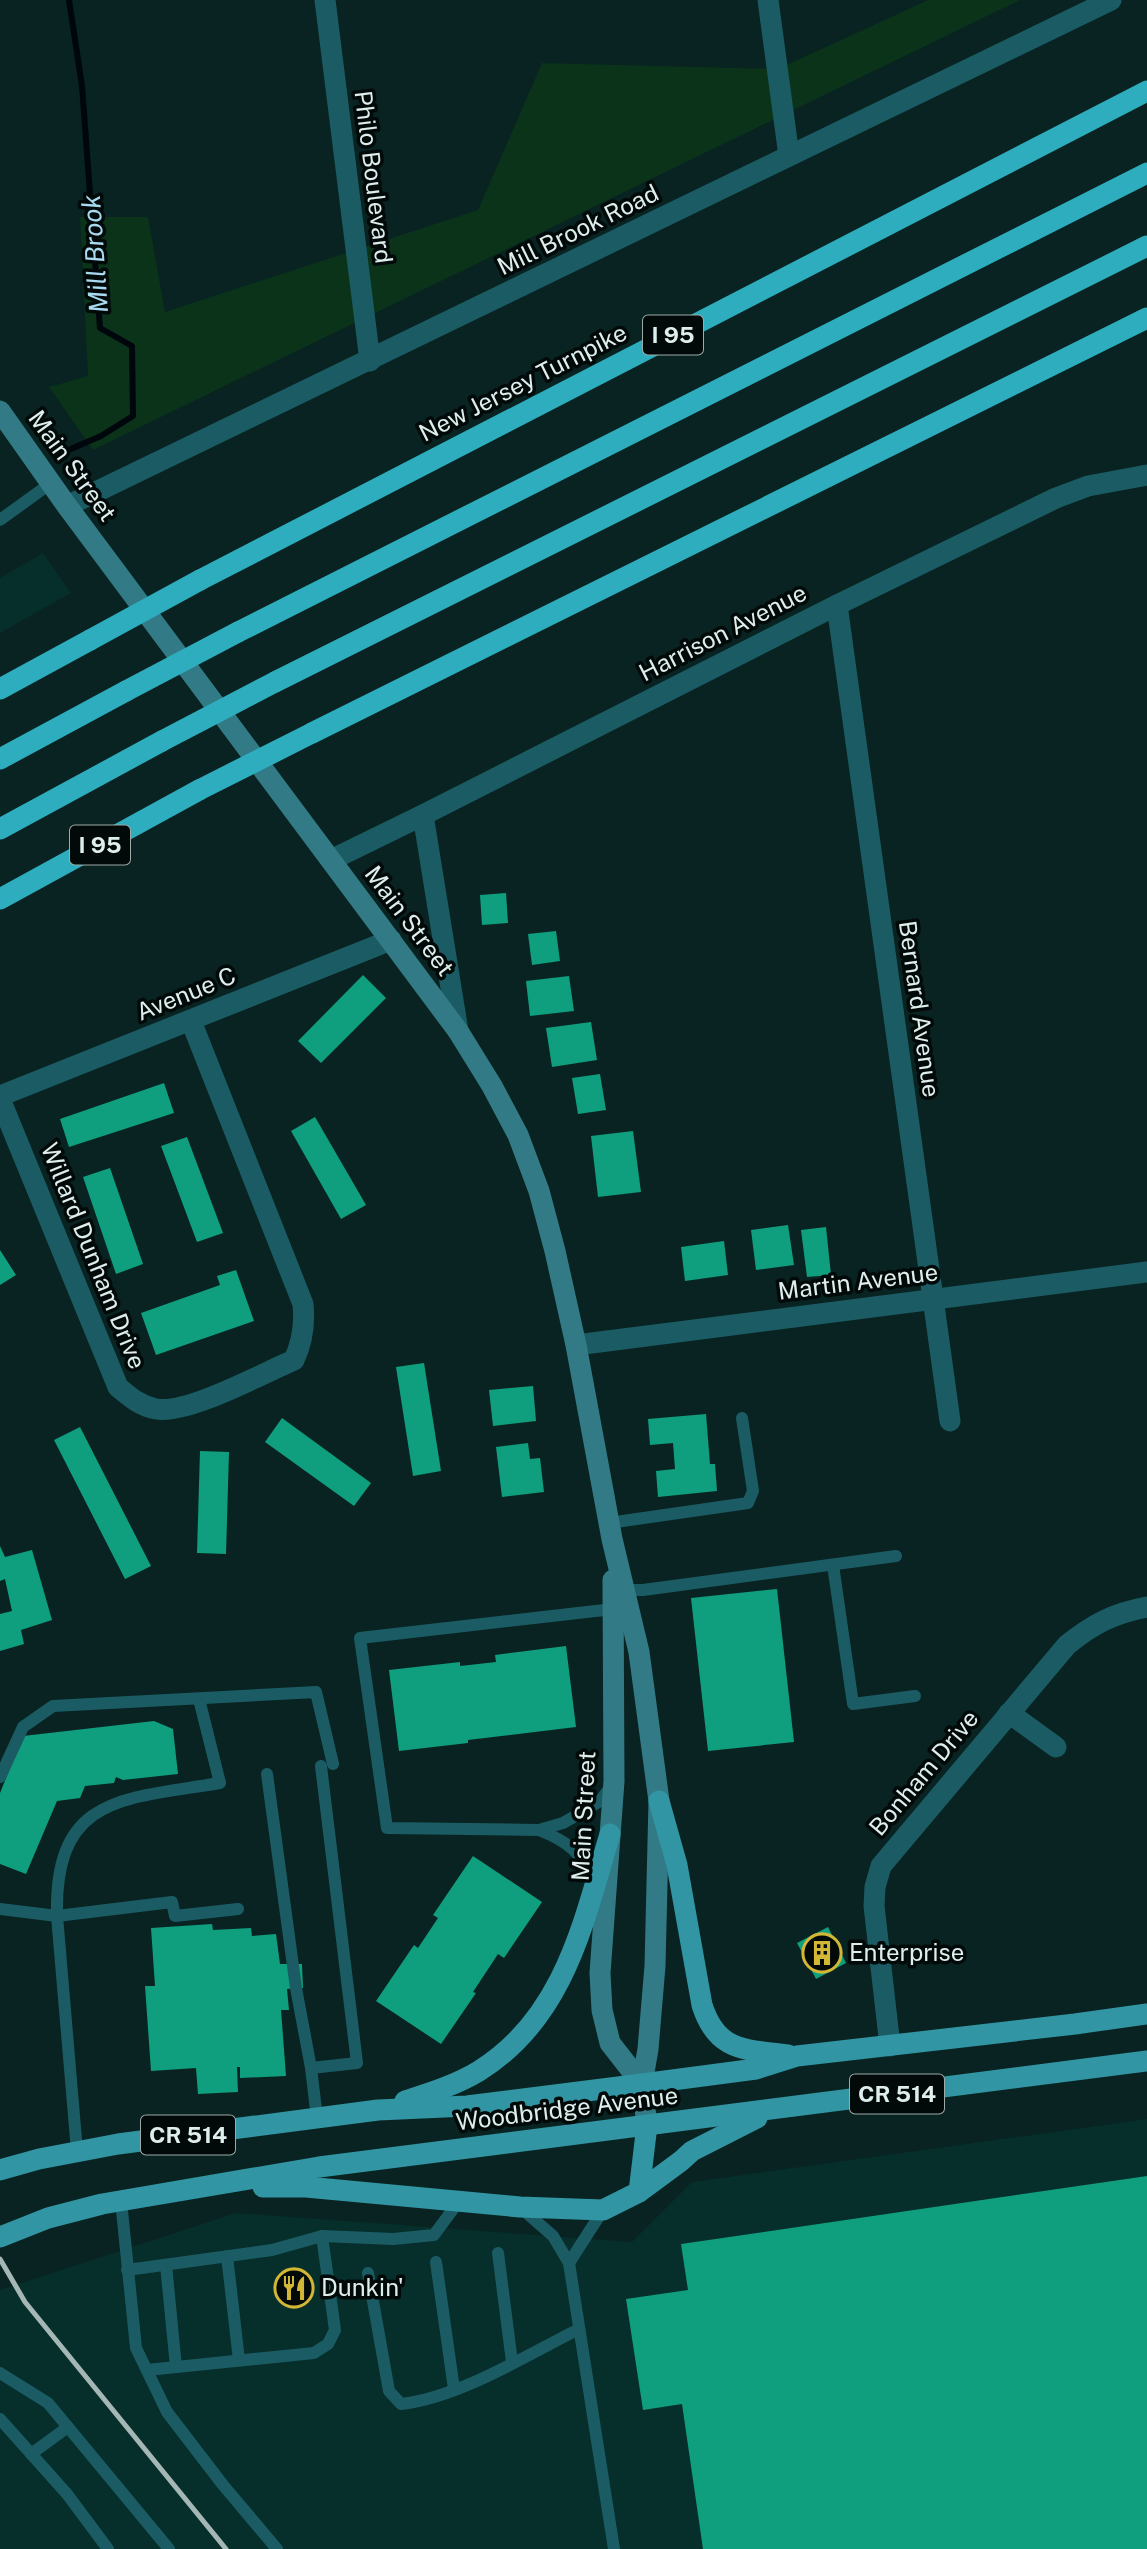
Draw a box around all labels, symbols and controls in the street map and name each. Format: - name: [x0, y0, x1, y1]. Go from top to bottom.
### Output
- street label: Philo Boulevard: [350, 89, 398, 265]
- street label: Mill Brook Road: [492, 178, 663, 280]
- water label: Mill Brook: [75, 194, 114, 314]
- road number: I 95: [643, 316, 703, 354]
- street label: New Jersey Turnpike: [414, 318, 631, 447]
- street label: Main Street: [23, 404, 122, 526]
- street label: Harrison Avenue: [634, 578, 811, 686]
- road number: I 95: [70, 825, 130, 864]
- street label: Main Street: [359, 860, 460, 981]
- street label: Bernard Avenue: [894, 919, 946, 1099]
- street label: Avenue C: [132, 960, 239, 1026]
- street label: Willard Dunham Drive: [36, 1139, 152, 1373]
- street label: Martin Avenue: [776, 1257, 939, 1305]
- street label: Bonham Drive: [863, 1704, 984, 1841]
- street label: Main Street: [566, 1750, 600, 1882]
- building icon: Enterprise: [801, 1932, 843, 1974]
- place label: Enterprise: [849, 1938, 964, 1966]
- road number: CR 514: [850, 2074, 944, 2114]
- street label: Woodbridge Avenue: [454, 2080, 680, 2136]
- road number: CR 514: [141, 2116, 235, 2154]
- restaurant icon: Dunkin': [273, 2267, 315, 2309]
- place label: Dunkin': [321, 2273, 404, 2301]

